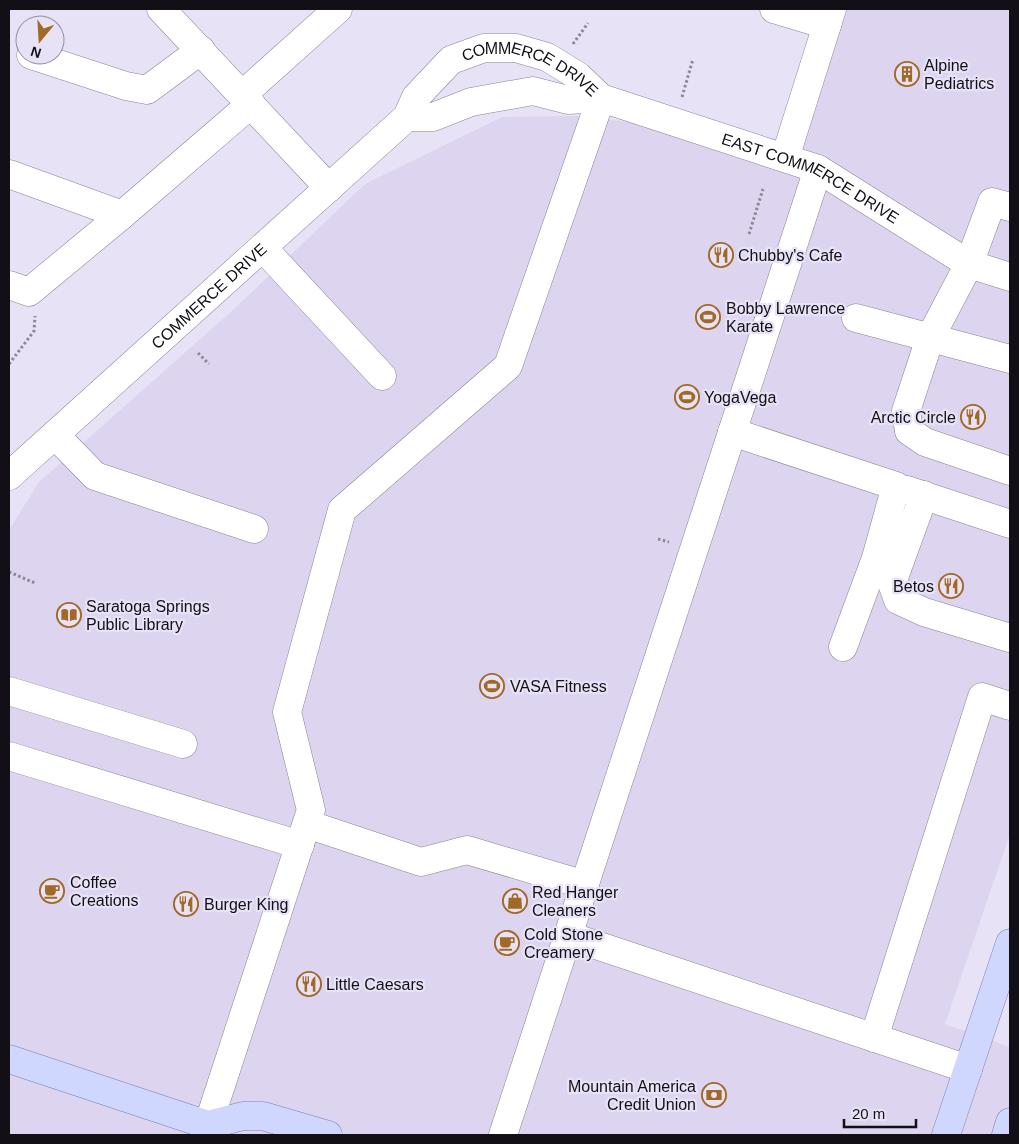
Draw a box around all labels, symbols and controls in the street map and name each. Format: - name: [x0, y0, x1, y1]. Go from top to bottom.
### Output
- north arrow: [15, 15, 65, 65]
- street label: COMMERCE DRIVE: [459, 39, 602, 99]
- text: N: [29, 43, 43, 62]
- place label: Alpine Pediatrics: [924, 57, 994, 92]
- building icon: Alpine Pediatrics: [894, 61, 920, 87]
- street label: EAST COMMERCE DRIVE: [720, 130, 902, 226]
- street label: COMMERCE DRIVE: [148, 240, 270, 352]
- restaurant icon: Chubby's Cafe: [708, 242, 734, 268]
- place label: Chubby's Cafe: [738, 247, 843, 264]
- place label: Bobby Lawrence Karate: [726, 300, 845, 335]
- sports icon: Bobby Lawrence Karate: [695, 304, 721, 330]
- sports icon: YogaVega: [674, 384, 700, 410]
- place label: YogaVega: [704, 389, 776, 406]
- restaurant icon: Arctic Circle: [960, 404, 986, 430]
- place label: Arctic Circle: [871, 409, 956, 426]
- restaurant icon: Betos: [938, 573, 964, 599]
- place label: Betos: [893, 578, 934, 595]
- place label: Saratoga Springs Public Library: [86, 598, 210, 633]
- library icon: Saratoga Springs Public Library: [56, 602, 82, 628]
- sports icon: VASA Fitness: [479, 673, 505, 699]
- place label: VASA Fitness: [510, 678, 607, 695]
- place label: Coffee Creations: [70, 874, 138, 909]
- cafe icon: Coffee Creations: [39, 878, 65, 904]
- place label: Red Hanger Cleaners: [532, 884, 619, 919]
- shop icon: Red Hanger Cleaners: [502, 888, 528, 914]
- restaurant icon: Burger King: [173, 891, 199, 917]
- place label: Burger King: [204, 896, 289, 913]
- place label: Cold Stone Creamery: [524, 926, 603, 961]
- cafe icon: Cold Stone Creamery: [494, 930, 520, 956]
- restaurant icon: Little Caesars: [296, 971, 322, 997]
- place label: Little Caesars: [326, 976, 424, 993]
- place label: Mountain America Credit Union: [568, 1078, 696, 1113]
- bank icon: Mountain America Credit Union: [701, 1082, 727, 1108]
- scale bar: [844, 1096, 916, 1128]
- text: 20 m: [852, 1105, 885, 1122]

